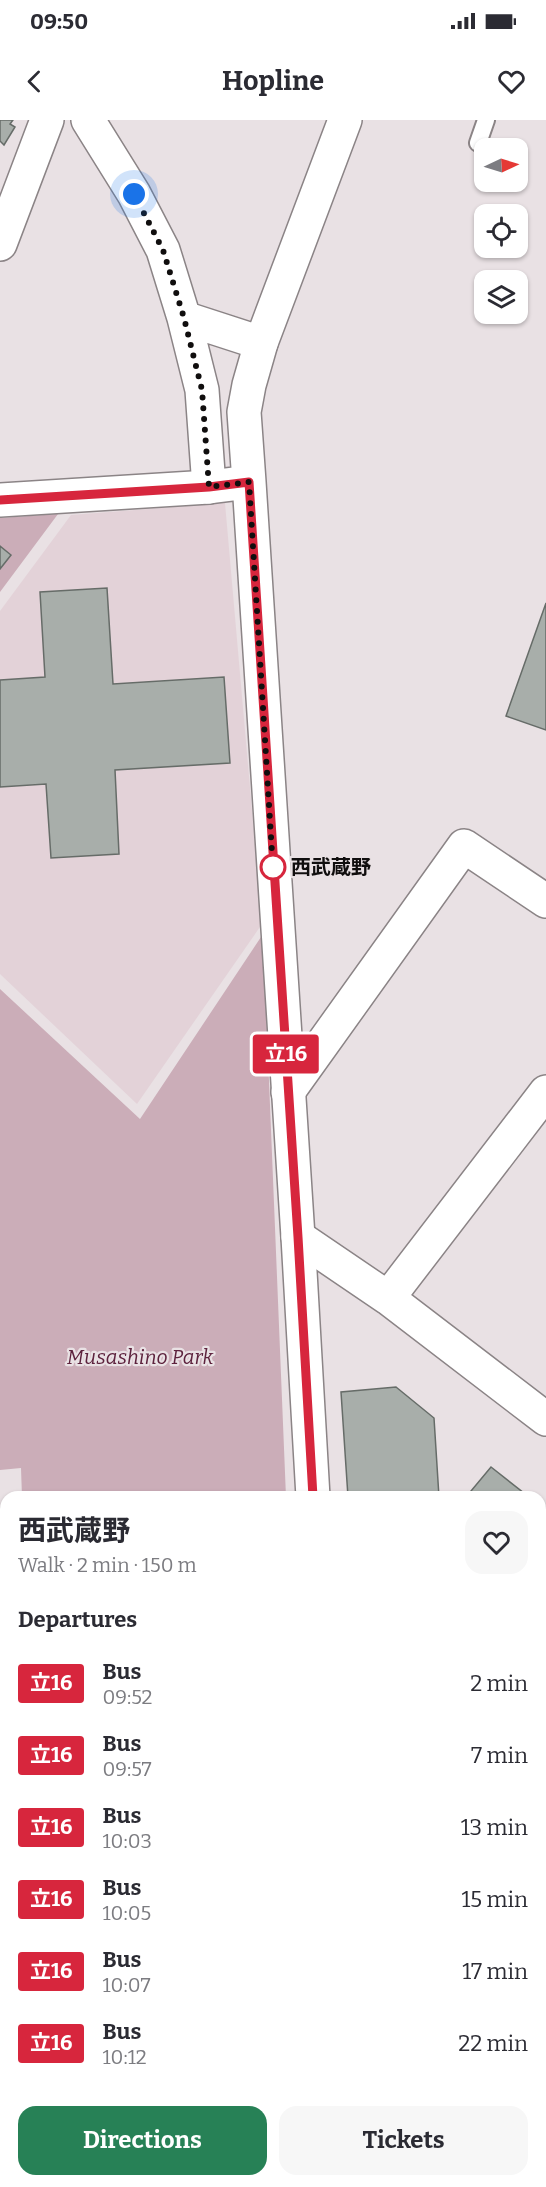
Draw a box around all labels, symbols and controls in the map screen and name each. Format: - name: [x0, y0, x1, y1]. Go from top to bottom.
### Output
- text: 09:50: [30, 8, 88, 35]
- icon: back: [18, 65, 51, 98]
- text: Hopline: [222, 65, 324, 97]
- icon: heart: [495, 65, 528, 98]
- north arrow: [474, 138, 528, 192]
- map controls: [474, 138, 528, 324]
- your location: [119, 179, 149, 209]
- button: locate: [474, 204, 528, 258]
- button: layers: [474, 270, 528, 324]
- marker: 西武蔵野: [260, 854, 286, 880]
- place label: 西武蔵野: [291, 855, 371, 879]
- line badge: 立16: [252, 1034, 320, 1074]
- text: 立16: [265, 1041, 307, 1067]
- park label: Musashino Park: [67, 1345, 213, 1369]
- button: heart: [465, 1511, 528, 1574]
- text: 西武蔵野: [18, 1514, 130, 1547]
- text: Walk · 2 min · 150 m: [18, 1553, 197, 1577]
- text: Departures: [18, 1606, 137, 1633]
- text: Bus: [102, 1658, 141, 1685]
- text: 立16: [30, 1670, 72, 1696]
- text: 2 min: [470, 1670, 528, 1697]
- text: 09:52: [102, 1685, 152, 1709]
- text: Bus: [102, 1730, 141, 1757]
- text: 立16: [30, 1742, 72, 1768]
- text: 7 min: [471, 1742, 528, 1769]
- text: 09:57: [102, 1757, 152, 1781]
- text: Bus: [102, 1802, 141, 1829]
- text: 立16: [30, 1814, 72, 1840]
- text: 13 min: [461, 1814, 528, 1841]
- text: 10:03: [102, 1829, 152, 1853]
- text: Bus: [102, 1874, 141, 1901]
- text: 立16: [30, 1886, 72, 1912]
- text: 15 min: [461, 1886, 528, 1913]
- text: 10:05: [102, 1901, 151, 1925]
- text: Bus: [102, 1946, 141, 1973]
- text: 立16: [30, 1958, 72, 1984]
- text: 17 min: [462, 1958, 528, 1985]
- text: 10:07: [102, 1973, 151, 1997]
- text: Bus: [102, 2018, 141, 2045]
- text: 立16: [30, 2030, 72, 2056]
- text: 22 min: [458, 2030, 528, 2057]
- text: 10:12: [102, 2045, 147, 2069]
- button: Directions: [18, 2106, 267, 2175]
- button: Tickets: [279, 2106, 528, 2175]

